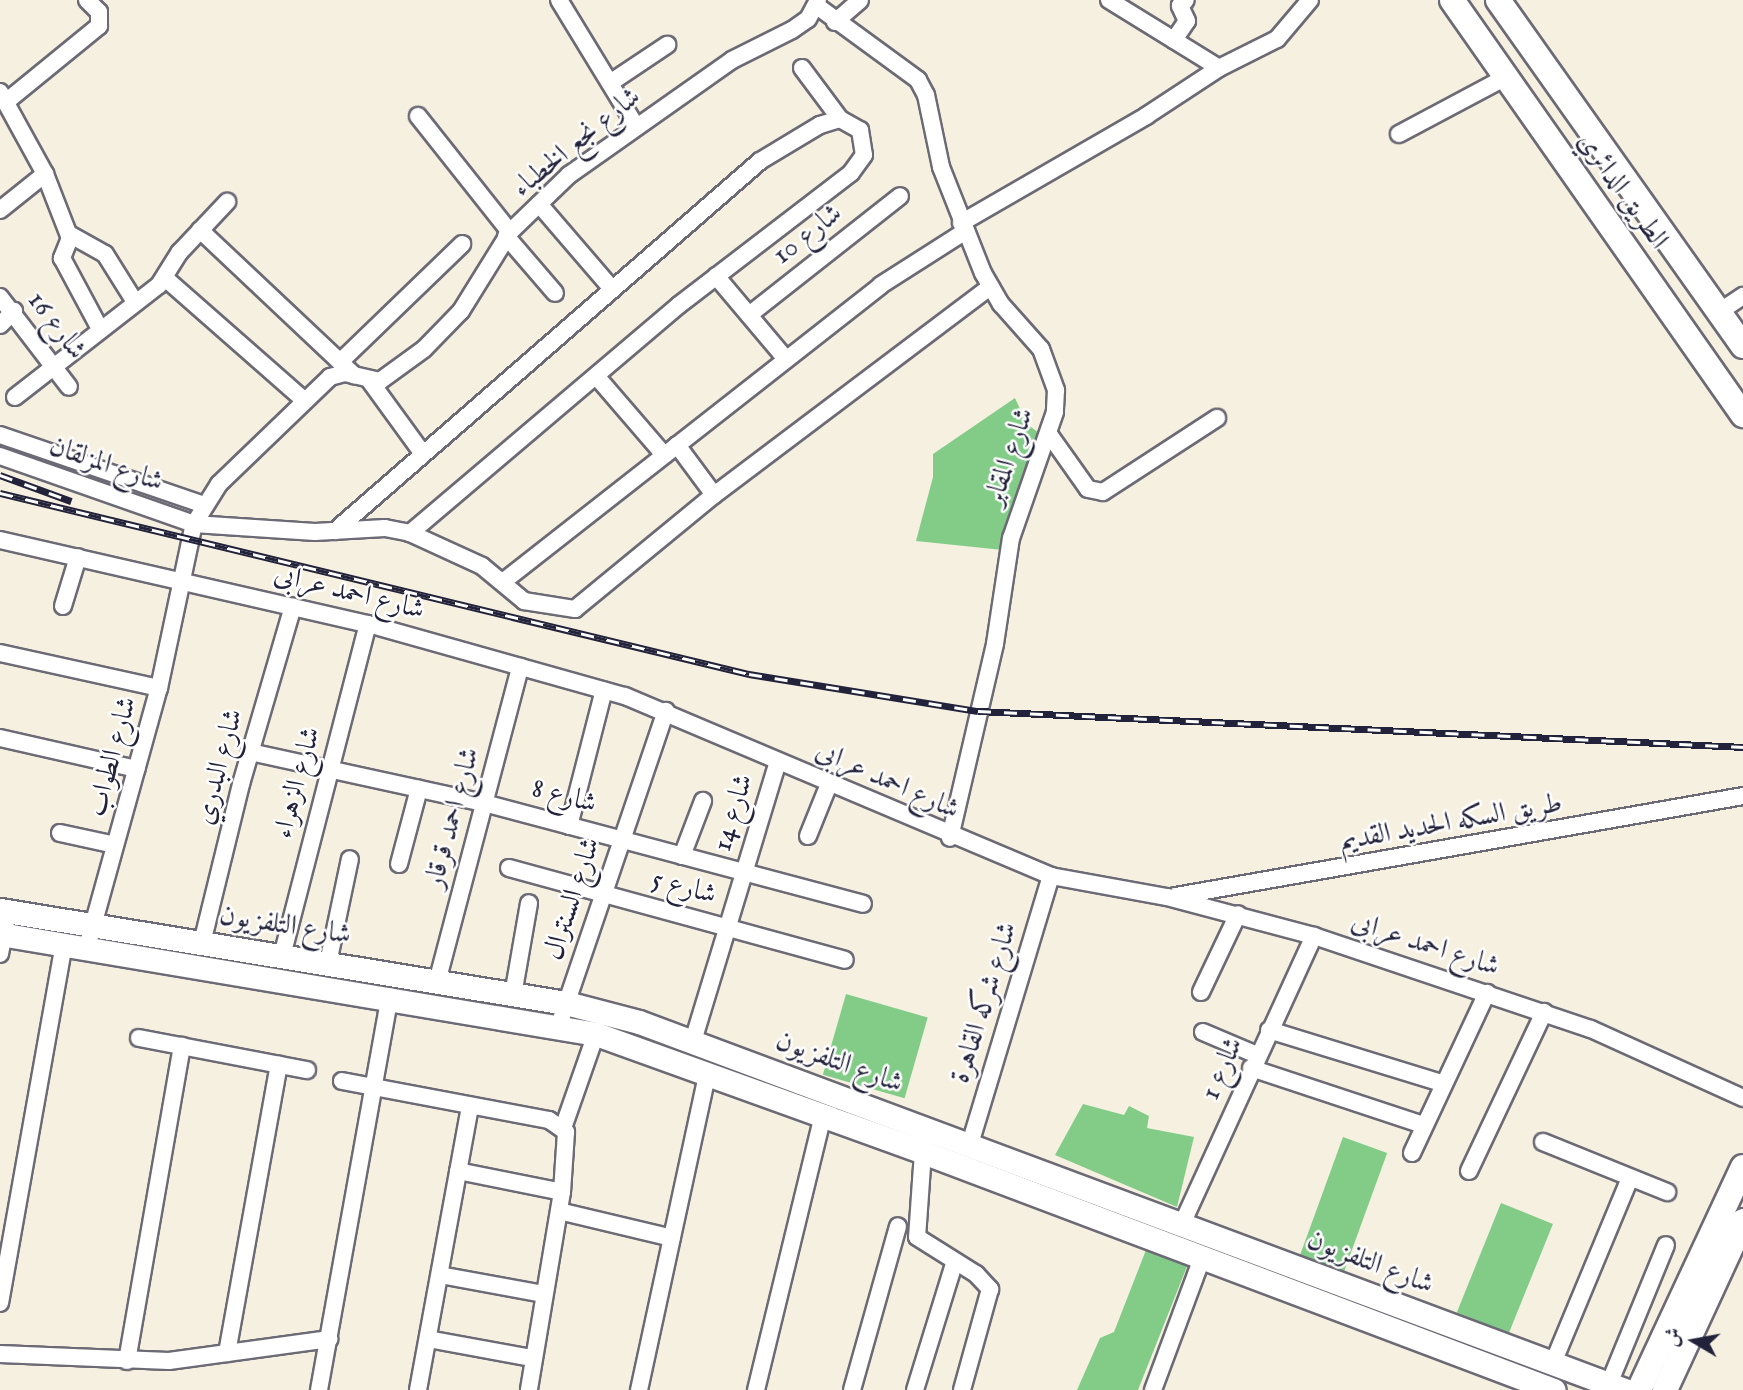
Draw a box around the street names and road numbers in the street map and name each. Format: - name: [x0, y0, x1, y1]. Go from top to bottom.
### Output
- street label: شارع نجع الخطباء: [506, 81, 648, 205]
- street label: الطريق الدائري: [1569, 126, 1675, 256]
- street label: شارع 10: [767, 198, 849, 272]
- street label: شارع 16: [19, 285, 93, 367]
- street label: شارع المقابر: [978, 404, 1042, 510]
- street label: شارع المزلقان: [45, 430, 167, 500]
- street label: شارع احمد عرابى: [270, 558, 428, 628]
- street label: شارع الطواب: [81, 693, 145, 821]
- street label: شارع البدري: [188, 706, 252, 828]
- street label: شارع الزهراء: [267, 724, 329, 842]
- street label: شارع احمد عرابى: [810, 734, 964, 828]
- street label: شارع احمد قرقار: [418, 744, 488, 892]
- street label: شارع 14: [706, 770, 762, 856]
- street label: شارع 8: [528, 772, 600, 822]
- street label: طريق السكه الحديد القديم: [1337, 787, 1565, 859]
- street label: شارع السنترال: [537, 834, 609, 964]
- street label: شارع 5: [648, 863, 720, 913]
- street label: شارع التلفزيون: [217, 899, 353, 953]
- street label: شارع احمد عرابى: [1347, 905, 1503, 985]
- street label: شارع شركه القاهرة: [945, 918, 1025, 1088]
- street label: شارع التلفزيون: [771, 1025, 907, 1101]
- street label: شارع 1: [1194, 1032, 1252, 1106]
- street label: شارع التلفزيون: [1302, 1224, 1438, 1302]

